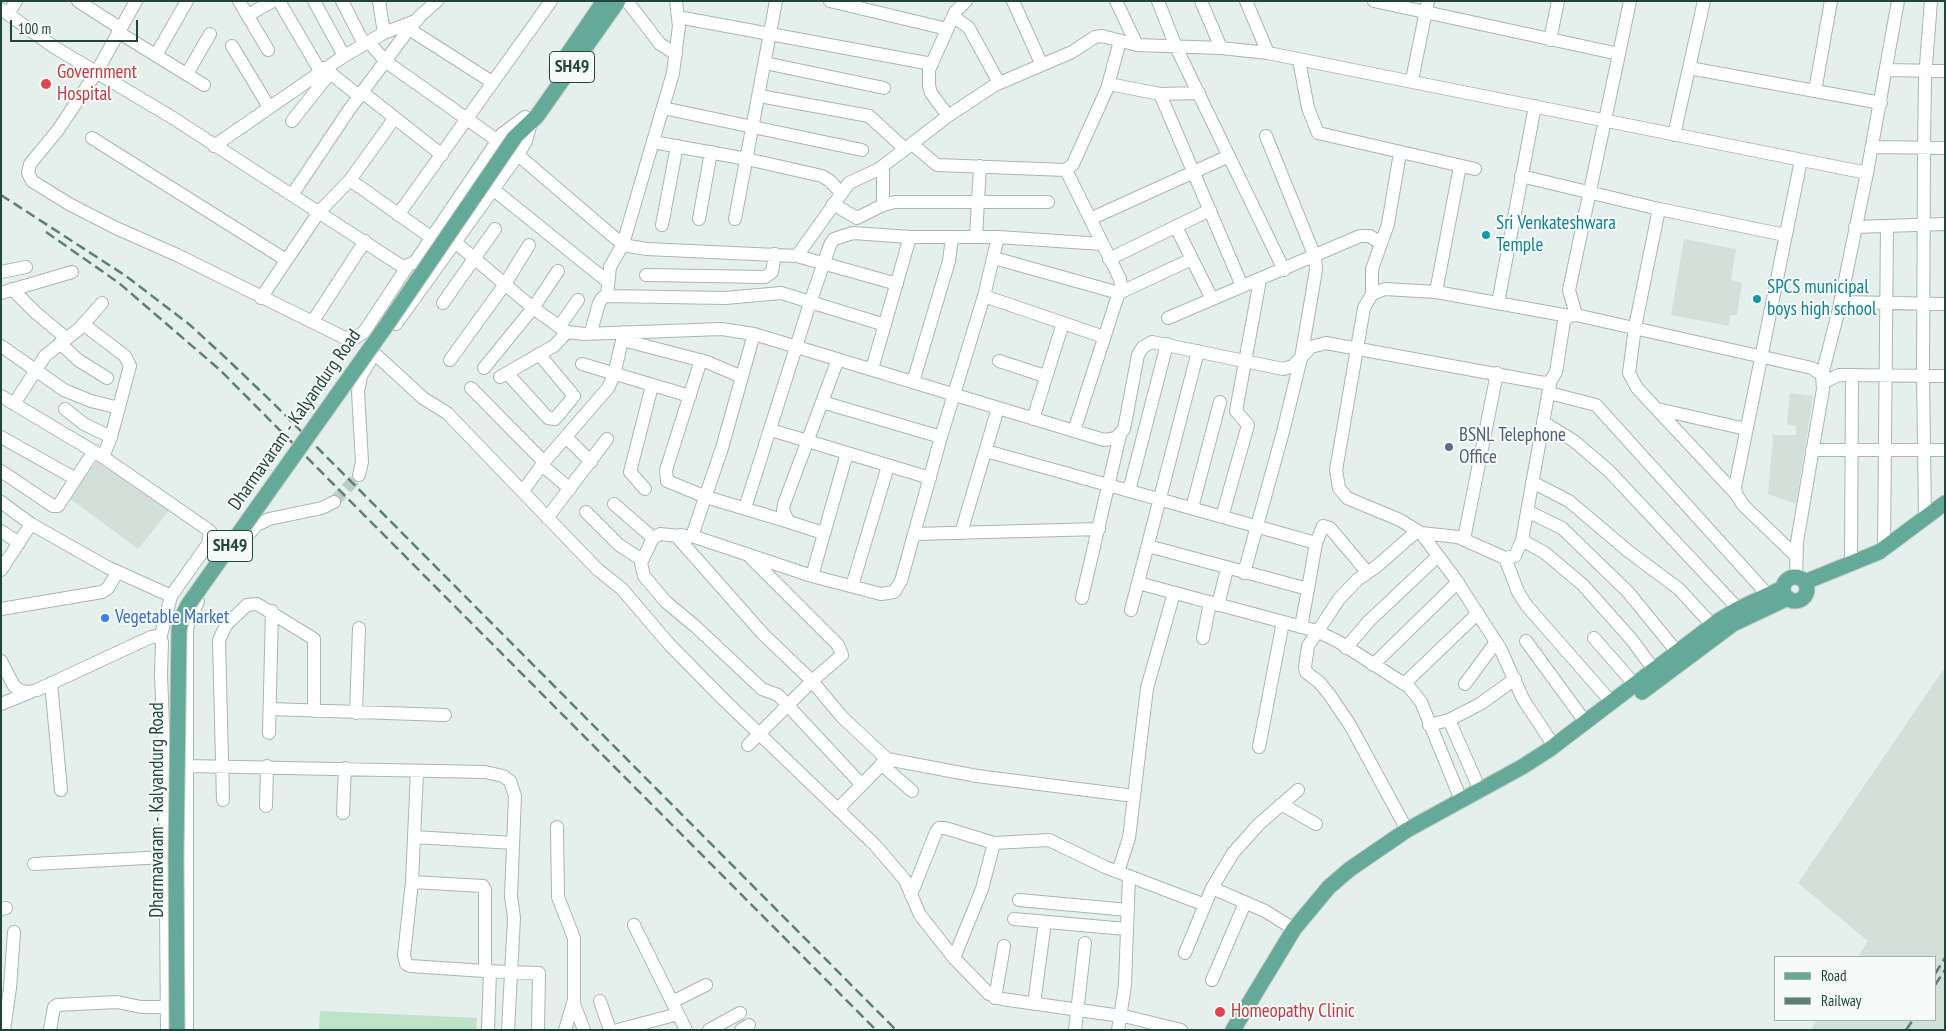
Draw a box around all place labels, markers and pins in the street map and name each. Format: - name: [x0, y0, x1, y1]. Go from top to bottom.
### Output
- place label: Government Hospital: [57, 62, 137, 106]
- marker: Government Hospital: [39, 77, 53, 91]
- place label: Sri Venkateshwara Temple: [1496, 213, 1616, 257]
- marker: Sri Venkateshwara Temple: [1480, 229, 1492, 241]
- place label: SPCS municipal boys high school: [1767, 277, 1876, 321]
- marker: SPCS municipal boys high school: [1751, 293, 1763, 305]
- place label: BSNL Telephone Office: [1459, 425, 1566, 469]
- marker: BSNL Telephone Office: [1443, 441, 1455, 453]
- place label: Vegetable Market: [115, 607, 229, 629]
- marker: Vegetable Market: [99, 612, 111, 624]
- place label: Homeopathy Clinic: [1231, 1001, 1355, 1023]
- marker: Homeopathy Clinic: [1213, 1005, 1227, 1019]

